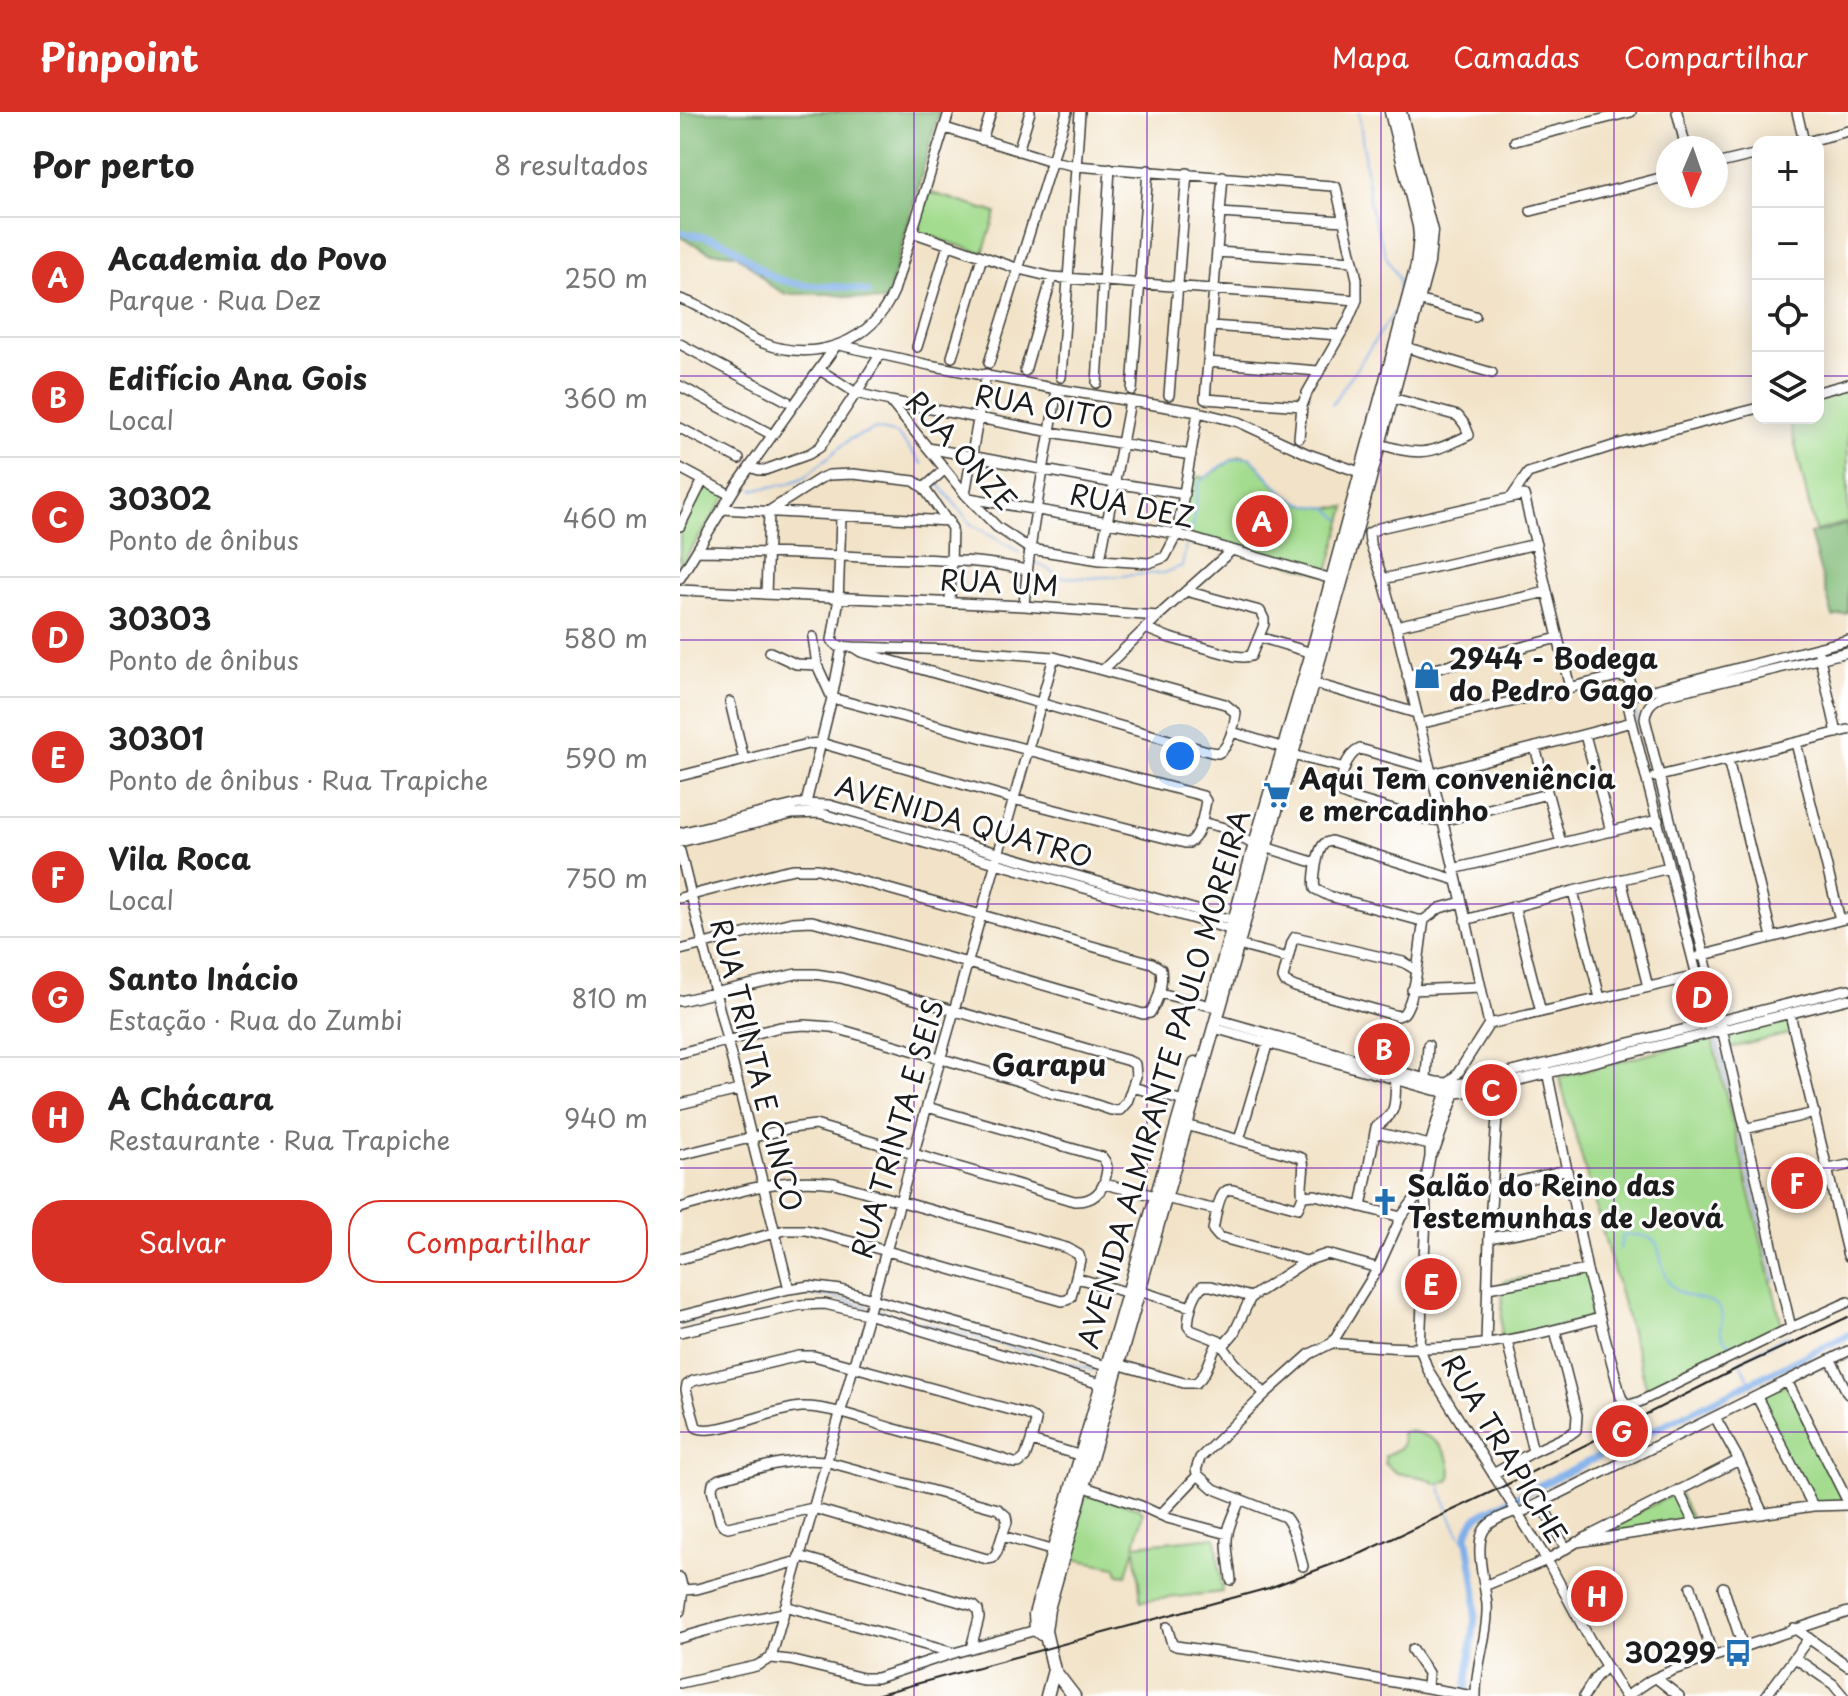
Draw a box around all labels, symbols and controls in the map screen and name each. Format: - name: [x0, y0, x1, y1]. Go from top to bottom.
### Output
- text: Pinpoint: [40, 28, 199, 85]
- text: Mapa: [1332, 35, 1409, 78]
- text: Camadas: [1453, 35, 1580, 78]
- text: Compartilhar: [1624, 35, 1808, 78]
- north arrow: [1656, 136, 1728, 208]
- map controls: [1752, 136, 1824, 424]
- button: +: [1752, 136, 1824, 208]
- text: Por perto: [32, 138, 194, 190]
- text: 8 resultados: [494, 145, 648, 184]
- button: −: [1752, 208, 1824, 280]
- text: Academia do Povo: [108, 235, 387, 280]
- text: A: [48, 258, 68, 297]
- text: 250 m: [564, 258, 648, 297]
- text: Parque · Rua Dez: [108, 280, 321, 319]
- button: locate: [1752, 280, 1824, 352]
- button: layers: [1752, 352, 1824, 424]
- text: Edifício Ana Gois: [108, 355, 367, 400]
- street label: RUA OITO: [971, 372, 1117, 439]
- text: B: [49, 378, 67, 417]
- text: 360 m: [563, 378, 648, 417]
- street label: RUA ONZE: [896, 380, 1028, 520]
- text: Local: [108, 400, 174, 439]
- street label: RUA DEZ: [1066, 471, 1198, 538]
- text: 30302: [108, 475, 212, 520]
- pin: A: [1236, 491, 1288, 551]
- text: C: [48, 498, 68, 537]
- text: 460 m: [563, 498, 648, 537]
- text: Ponto de ônibus: [108, 520, 299, 559]
- street label: RUA UM: [939, 557, 1059, 606]
- text: 30303: [108, 595, 211, 640]
- text: D: [48, 618, 68, 657]
- text: 580 m: [563, 618, 648, 657]
- place label: 2944 - Bodega do Pedro Gago: [1449, 636, 1658, 711]
- text: Ponto de ônibus: [108, 640, 299, 679]
- shop icon: 2944 - Bodega do Pedro Gago: [1412, 660, 1442, 690]
- text: 30301: [108, 715, 204, 760]
- your location: [1160, 736, 1200, 776]
- text: E: [50, 738, 66, 777]
- text: 590 m: [564, 738, 648, 777]
- place label: Aqui Tem conveniência e mercadinho: [1298, 756, 1616, 831]
- text: Ponto de ônibus · Rua Trapiche: [108, 760, 488, 799]
- street label: AVENIDA QUATRO: [831, 763, 1098, 878]
- supermarket icon: Aqui Tem conveniência e mercadinho: [1262, 780, 1292, 810]
- street label: AVENIDA ALMIRANTE PAULO MOREIRA: [1065, 804, 1260, 1353]
- text: Vila Roca: [108, 835, 251, 880]
- text: F: [50, 858, 66, 897]
- text: 750 m: [566, 858, 648, 897]
- text: Local: [108, 880, 174, 919]
- street label: RUA TRINTA E CINCO: [700, 914, 815, 1215]
- text: Santo Inácio: [108, 955, 298, 1000]
- pin: D: [1676, 967, 1728, 1027]
- text: G: [47, 978, 69, 1017]
- text: 810 m: [572, 978, 648, 1017]
- street label: RUA TRINTA E SEIS: [839, 994, 954, 1263]
- text: Estação · Rua do Zumbi: [108, 1000, 402, 1039]
- pin: B: [1358, 1019, 1410, 1079]
- district label: Garapu: [992, 1041, 1106, 1086]
- pin: C: [1465, 1060, 1517, 1120]
- text: A Chácara: [108, 1075, 274, 1120]
- text: H: [48, 1098, 68, 1137]
- text: 940 m: [564, 1098, 648, 1137]
- text: Restaurante · Rua Trapiche: [108, 1120, 450, 1159]
- pin: F: [1771, 1153, 1823, 1213]
- place label: Salão do Reino das Testemunhas de Jeová: [1407, 1163, 1724, 1238]
- church icon: Salão do Reino das Testemunhas de Jeová: [1370, 1187, 1400, 1217]
- button: Salvar: [32, 1200, 332, 1283]
- button: Compartilhar: [348, 1200, 648, 1283]
- pin: E: [1405, 1254, 1457, 1314]
- street label: RUA TRAPICHE: [1432, 1345, 1579, 1551]
- pin: G: [1596, 1401, 1648, 1461]
- pin: H: [1571, 1566, 1623, 1626]
- place label: 30299: [1624, 1630, 1716, 1673]
- bus stop icon: 30299: [1723, 1638, 1753, 1668]

